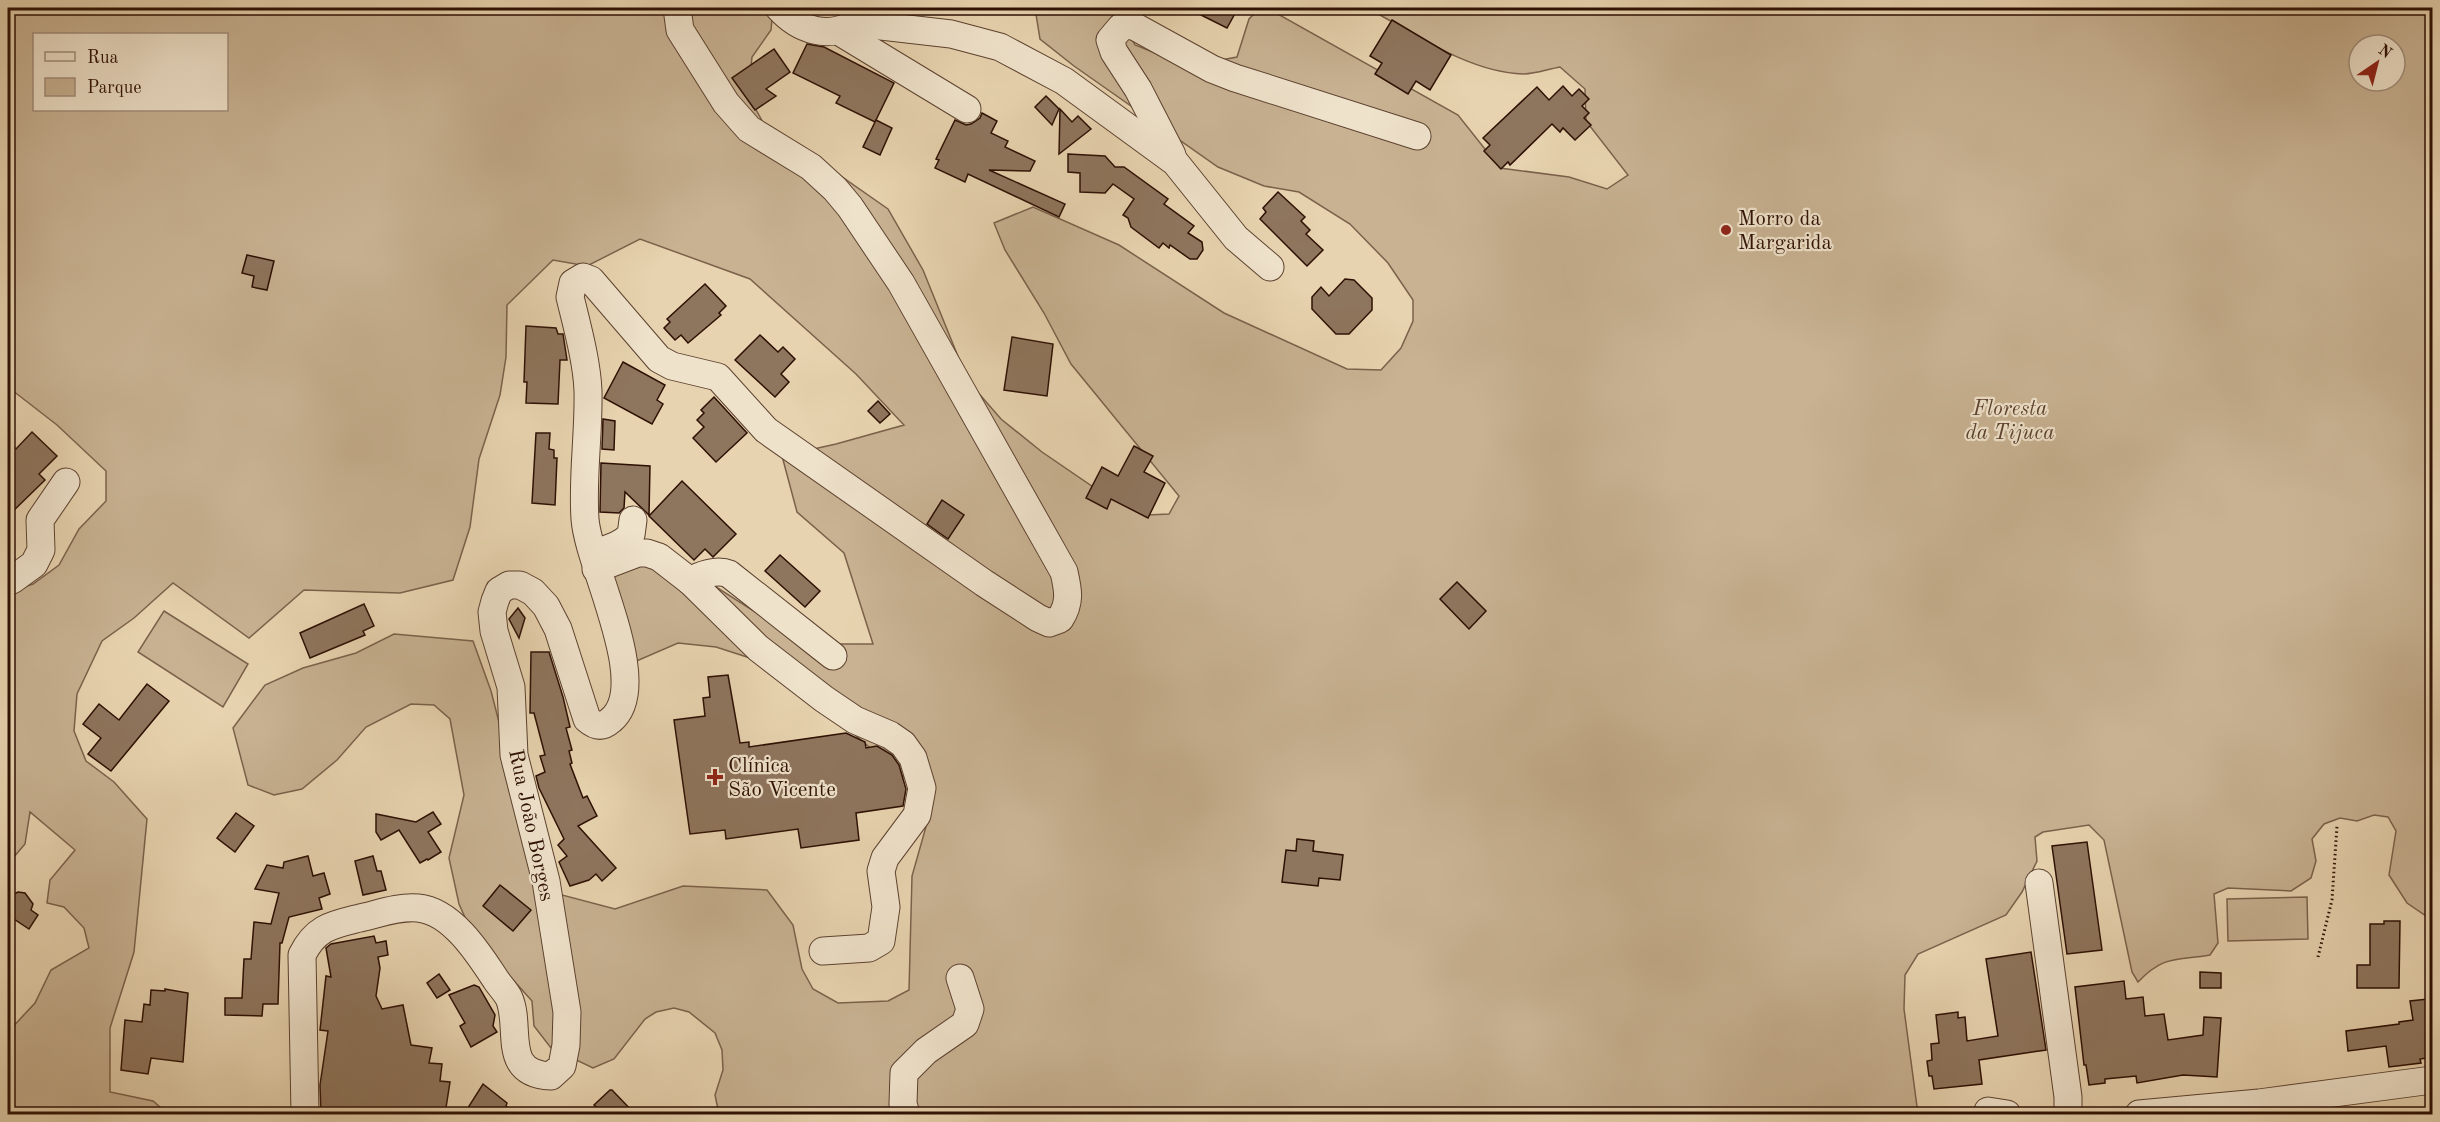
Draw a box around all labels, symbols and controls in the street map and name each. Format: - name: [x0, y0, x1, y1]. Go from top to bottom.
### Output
- legend: [33, 33, 228, 111]
- north arrow: [2347, 33, 2407, 93]
- text: N: [2375, 42, 2395, 63]
- text: Rua: [87, 49, 118, 67]
- text: Parque: [87, 79, 142, 97]
- place label: Morro da Margarida: [1738, 209, 1832, 254]
- marker: Morro da Margarida: [1719, 223, 1733, 237]
- park label: Floresta da Tijuca: [1966, 399, 2054, 444]
- street label: Rua João Borges: [504, 748, 557, 903]
- place label: Clínica São Vicente: [728, 756, 836, 801]
- marker: Clínica São Vicente: [706, 768, 724, 786]

